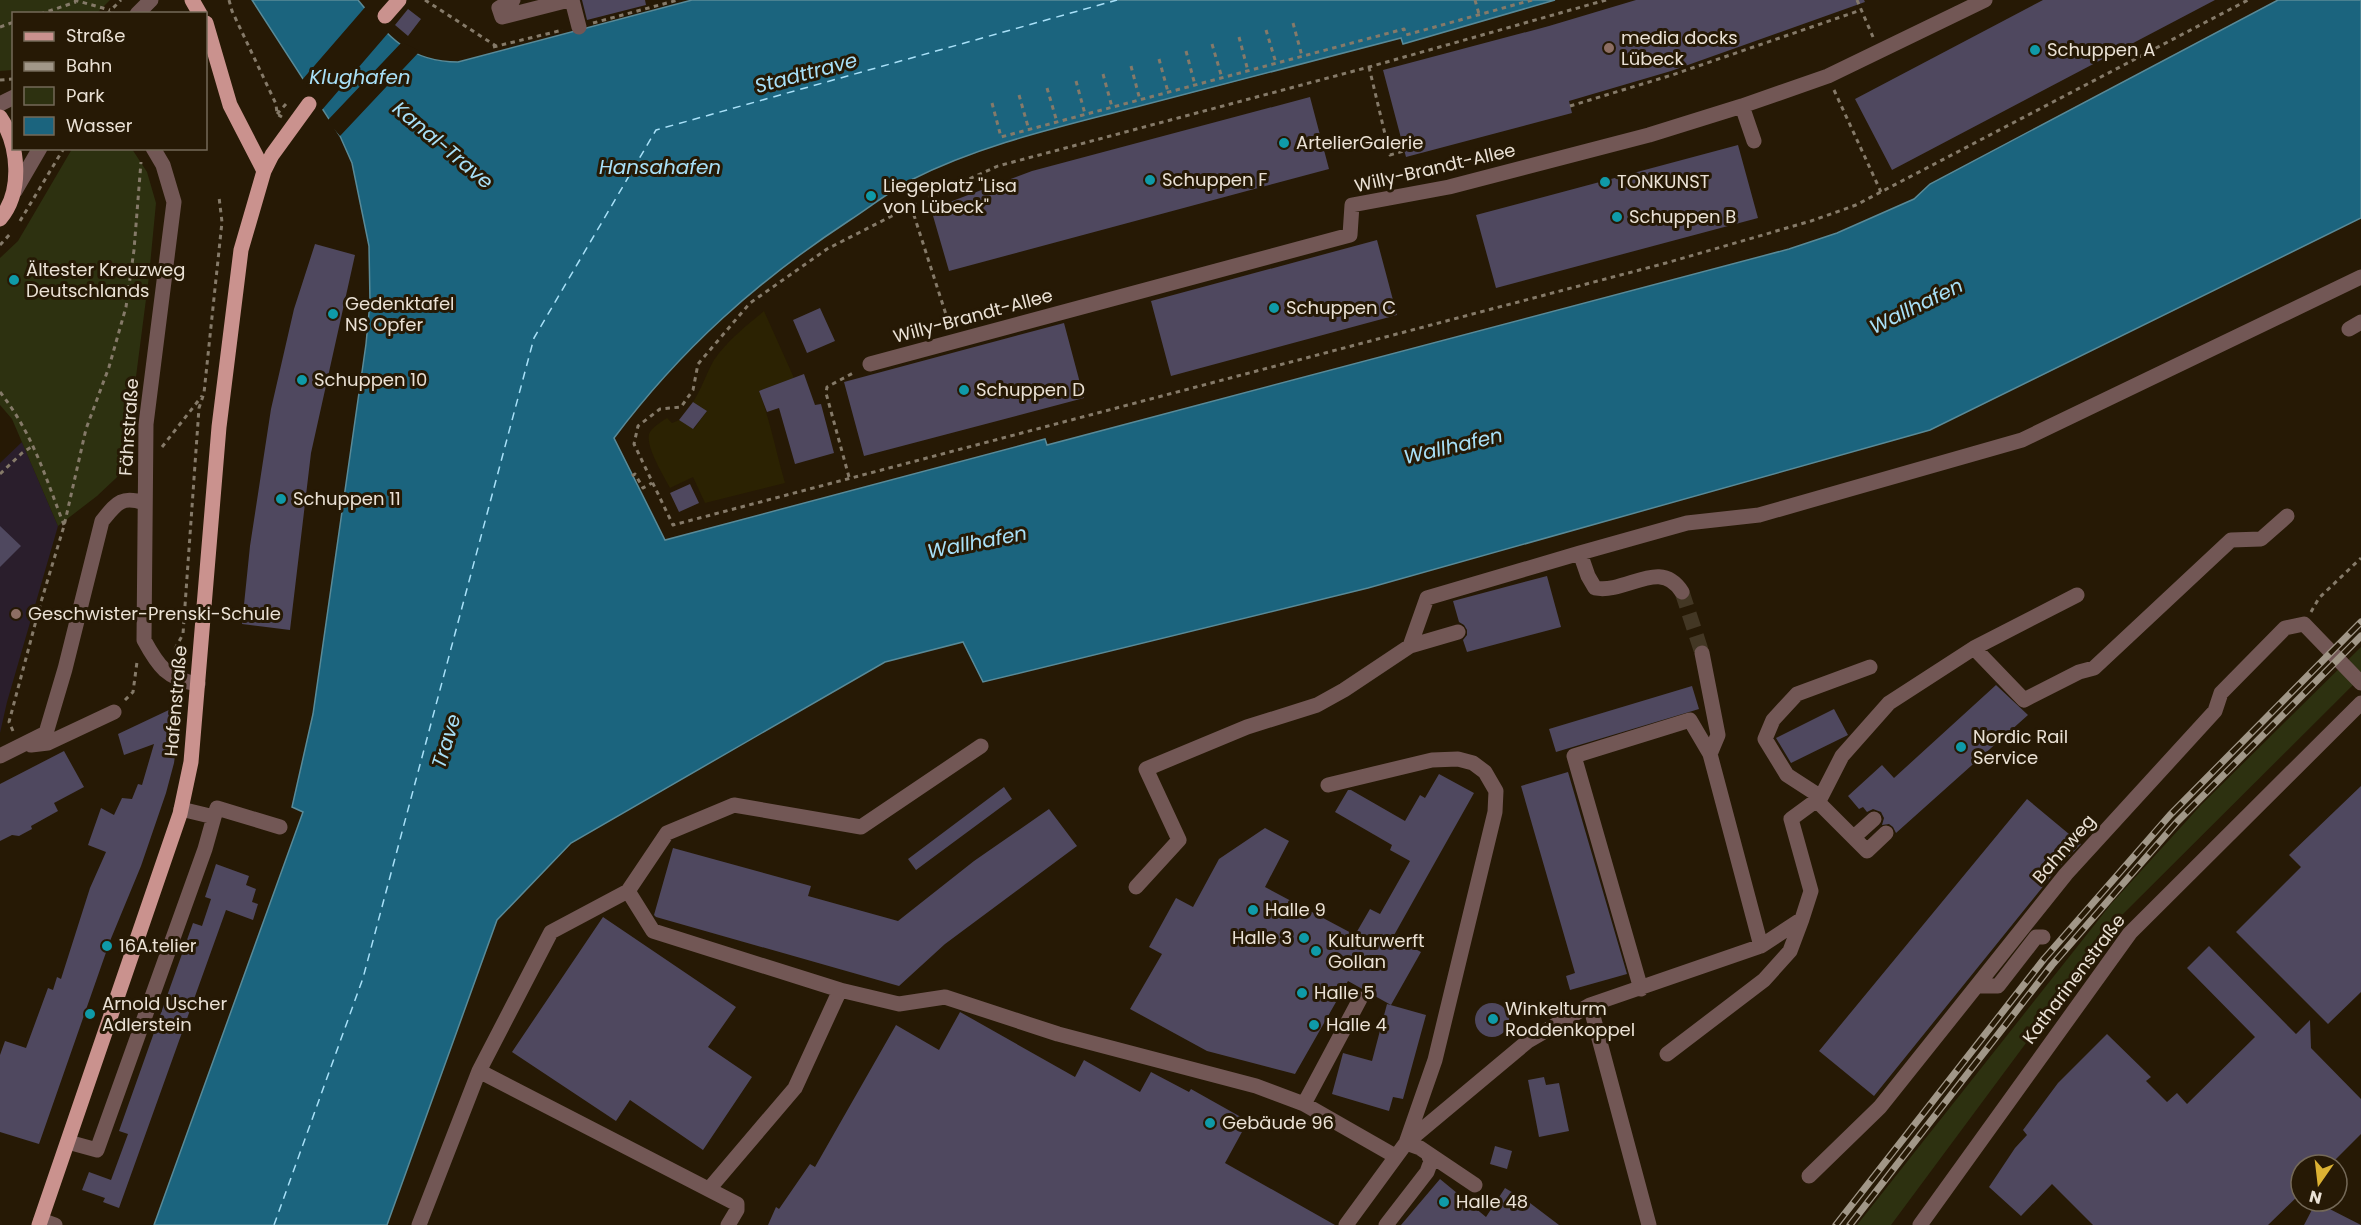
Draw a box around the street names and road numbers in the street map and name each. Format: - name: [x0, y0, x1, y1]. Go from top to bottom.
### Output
- street label: Willy-Brandt-Allee: [1352, 137, 1518, 198]
- street label: Willy-Brandt-Allee: [890, 282, 1055, 349]
- street label: Fährstraße: [113, 377, 144, 477]
- street label: Hafenstraße: [158, 644, 193, 758]
- street label: Bahnweg: [2027, 809, 2101, 889]
- street label: Katharinenstraße: [2016, 909, 2131, 1049]

